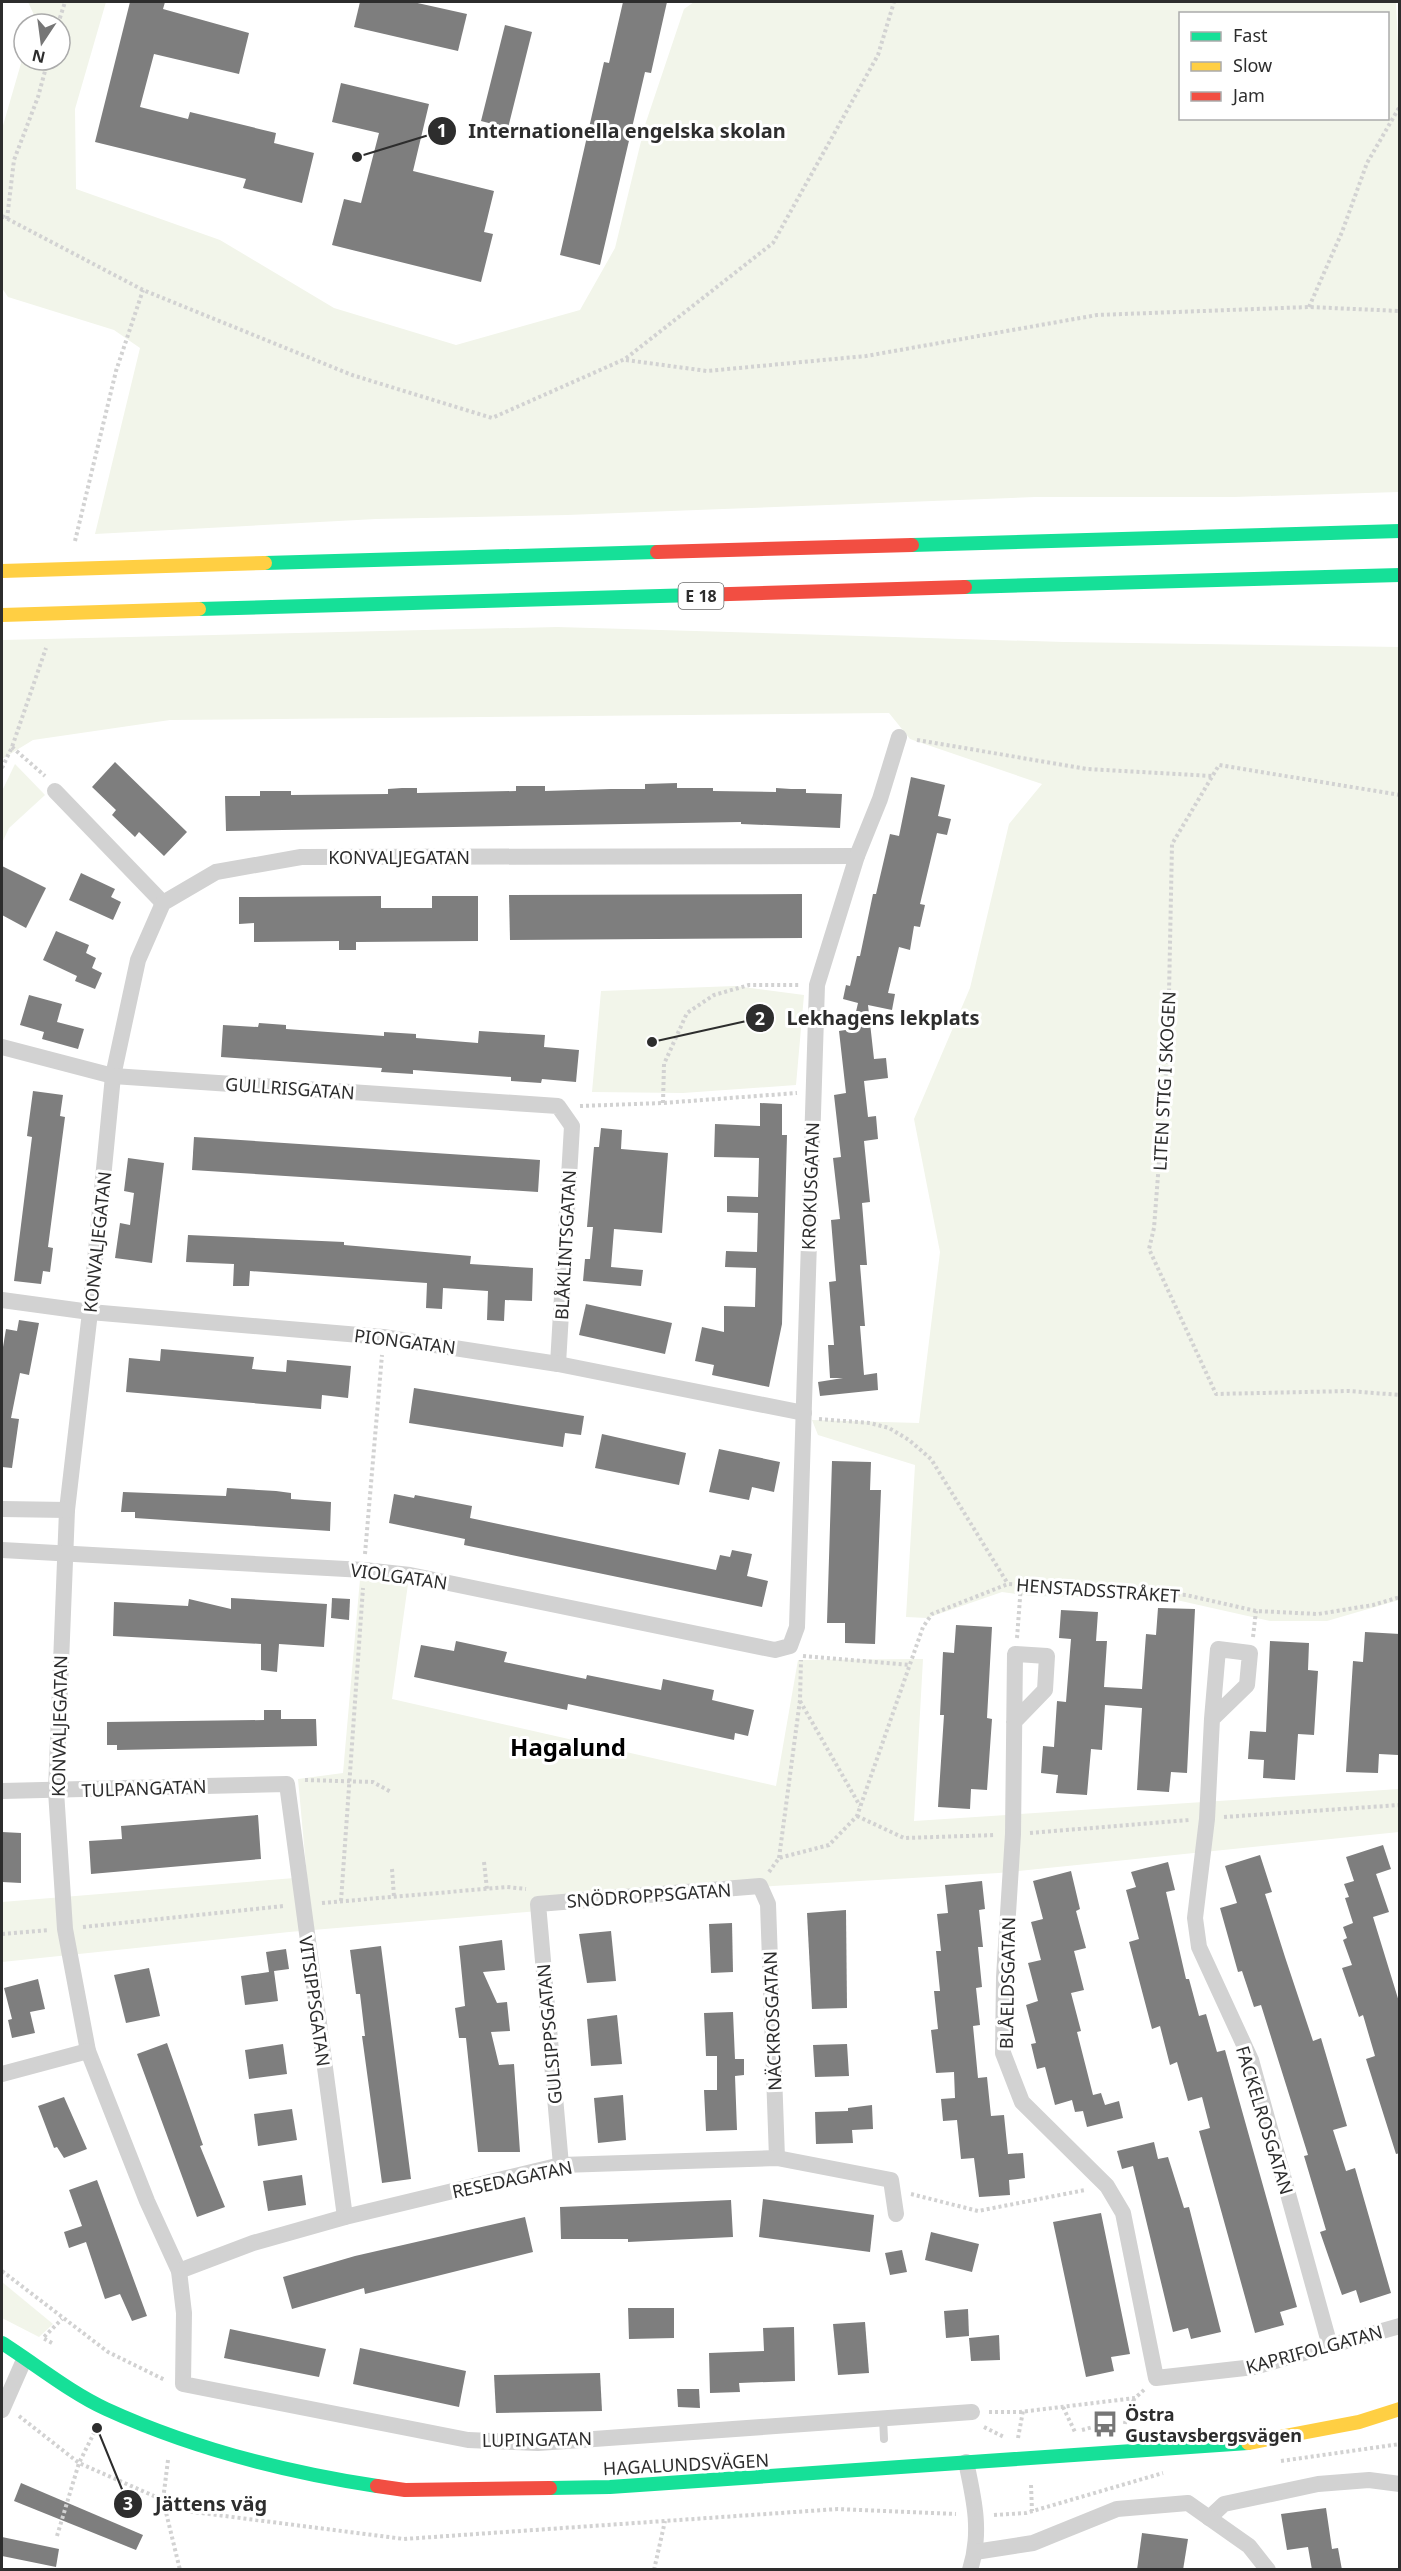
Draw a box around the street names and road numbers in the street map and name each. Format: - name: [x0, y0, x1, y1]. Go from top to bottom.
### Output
- road number: E 18: [678, 583, 724, 609]
- street label: KONVALJEGATAN: [328, 845, 470, 869]
- street label: LITEN STIG I SKOGEN: [1147, 991, 1181, 1171]
- street label: GULLRISGATAN: [225, 1072, 355, 1104]
- street label: KROKUSGATAN: [796, 1122, 824, 1250]
- street label: BLÅKLINTSGATAN: [549, 1169, 581, 1321]
- street label: KONVALJEGATAN: [78, 1170, 116, 1314]
- street label: PIONGATAN: [353, 1323, 457, 1359]
- street label: VIOLGATAN: [349, 1557, 449, 1595]
- street label: HENSTADSSTRÅKET: [1015, 1572, 1181, 1608]
- street label: KONVALJEGATAN: [46, 1655, 72, 1797]
- street label: TULPANGATAN: [81, 1774, 207, 1802]
- street label: SNÖDROPPSGATAN: [566, 1877, 732, 1913]
- street label: BLÅELDSGATAN: [994, 1917, 1020, 2049]
- street label: VITSIPPSGATAN: [294, 1934, 336, 2068]
- street label: NÄCKROSGATAN: [758, 1951, 786, 2091]
- street label: GULSIPPSGATAN: [531, 1963, 567, 2105]
- street label: FACKELROSGATAN: [1231, 2043, 1299, 2197]
- street label: RESEDAGATAN: [450, 2155, 574, 2203]
- street label: KAPRIFOLGATAN: [1243, 2319, 1385, 2379]
- street label: LUPINGATAN: [482, 2426, 592, 2452]
- street label: HAGALUNDSVÄGEN: [602, 2448, 770, 2480]

